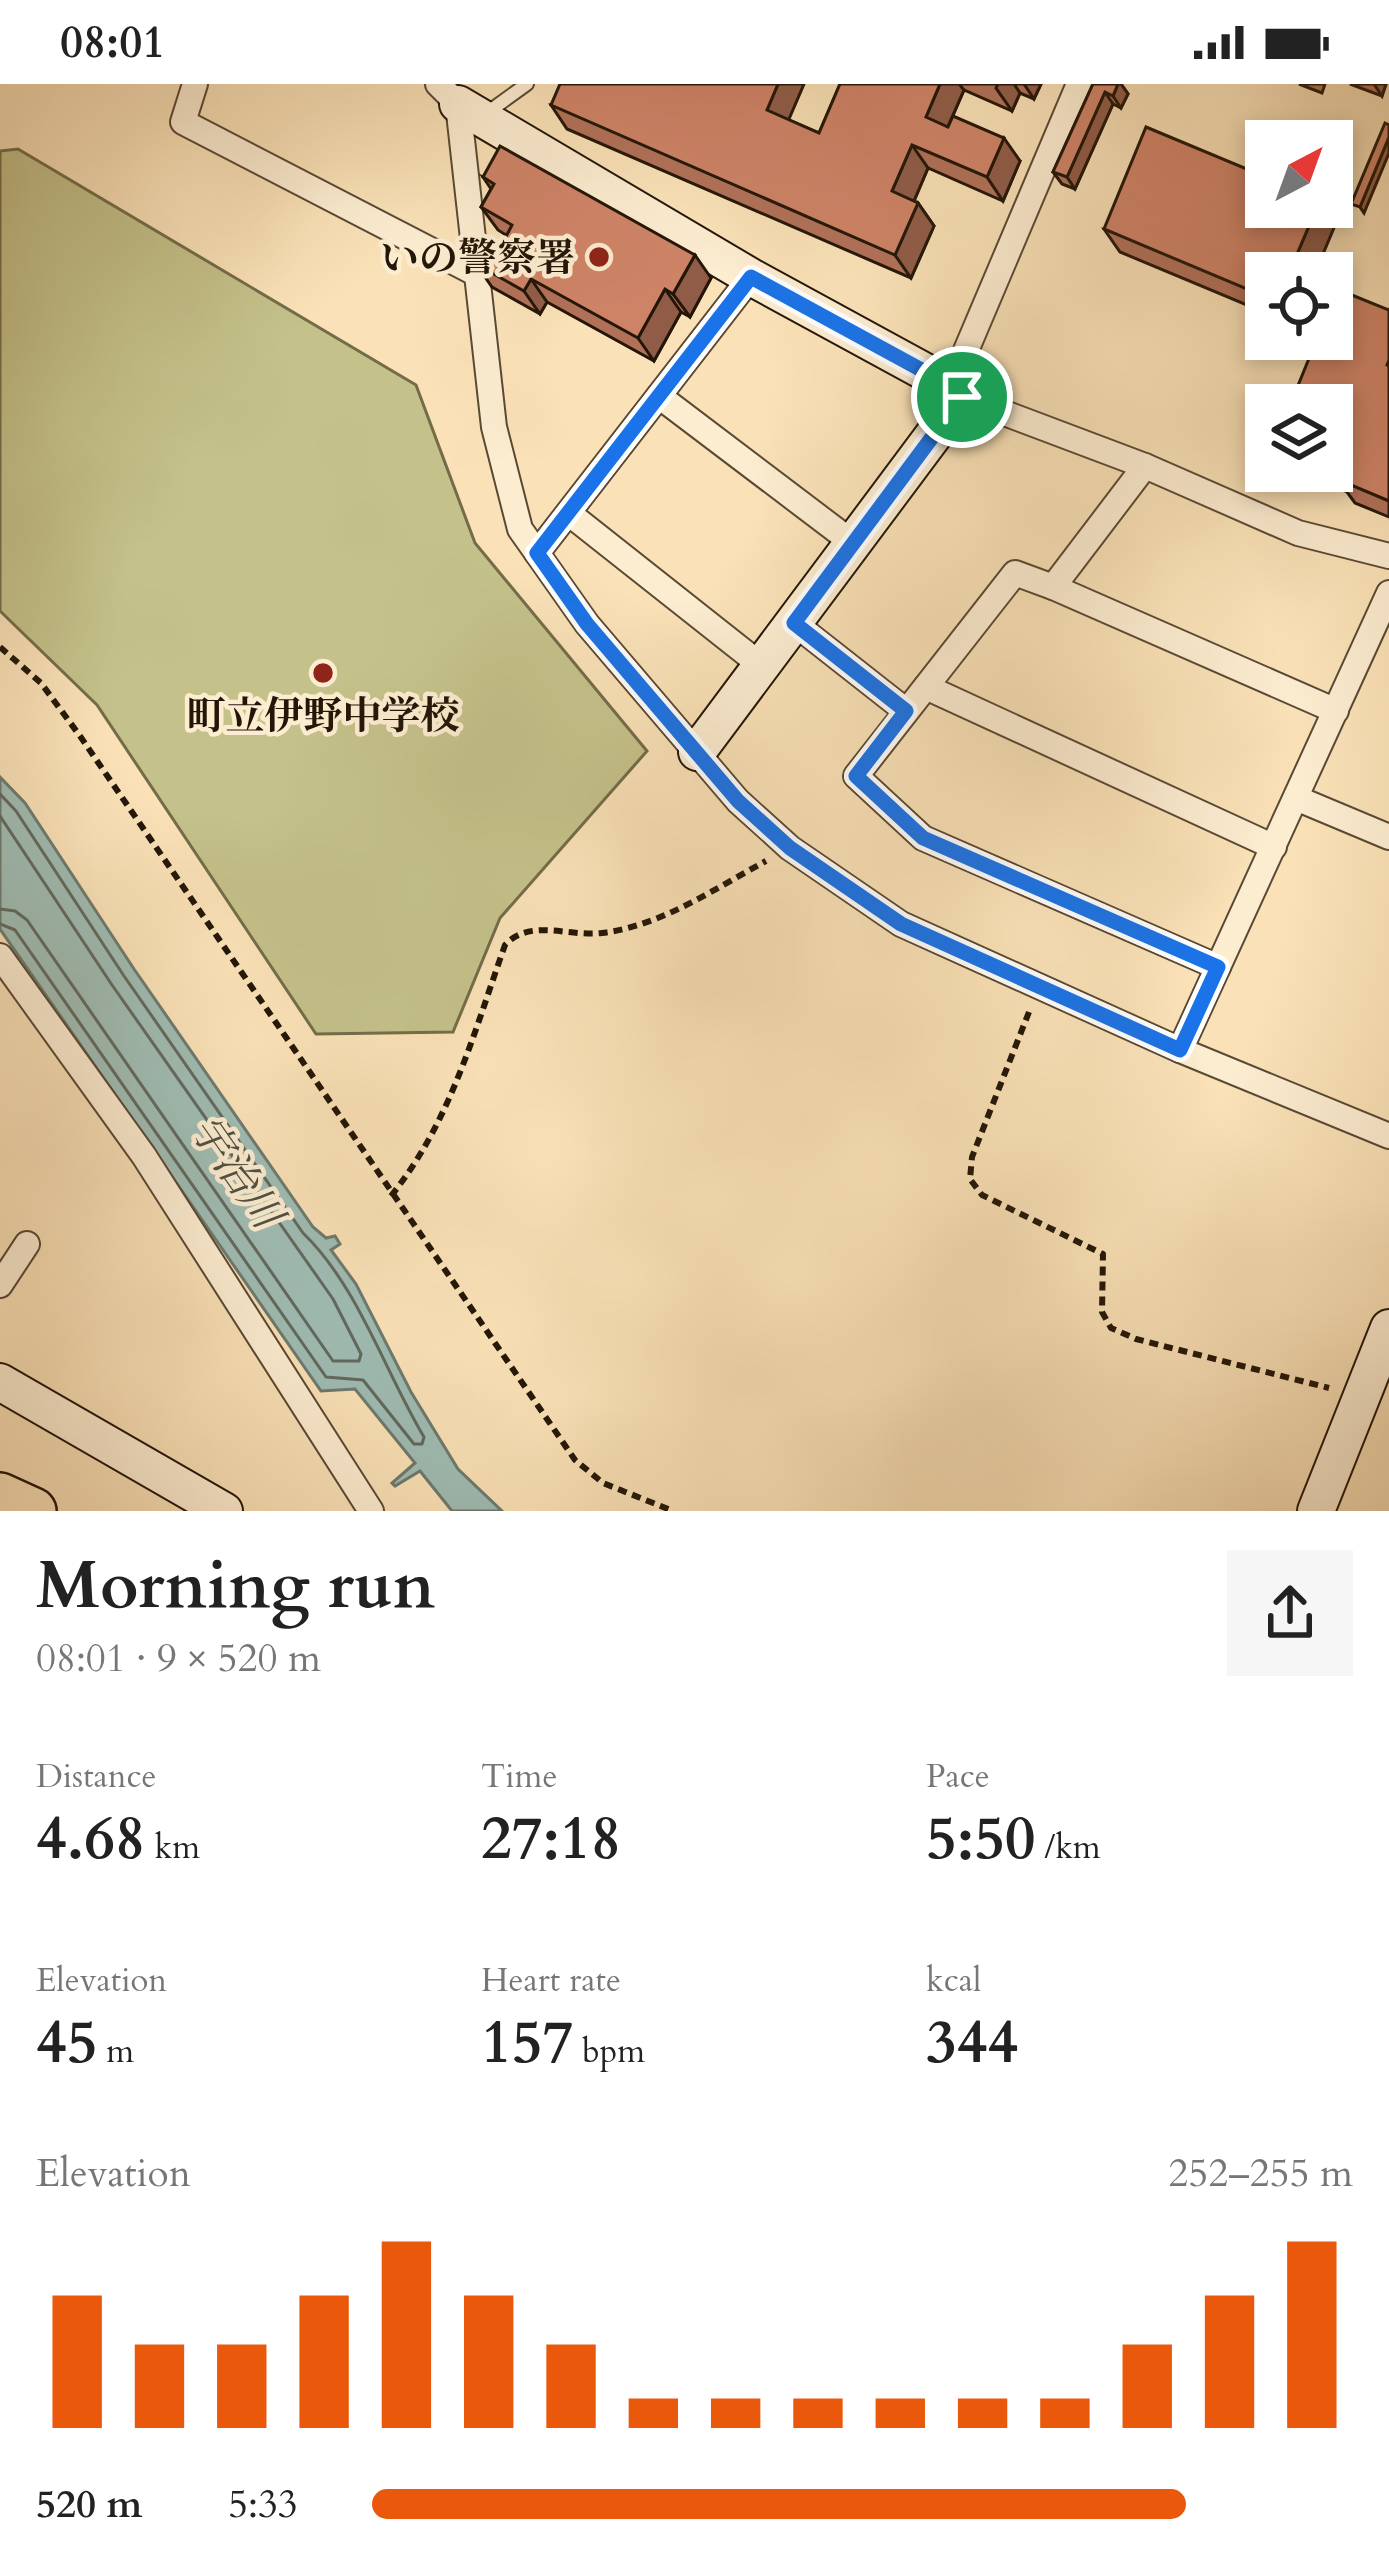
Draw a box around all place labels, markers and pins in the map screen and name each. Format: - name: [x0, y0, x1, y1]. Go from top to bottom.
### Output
- place label: いの警察署: [380, 232, 575, 285]
- marker: いの警察署: [586, 244, 612, 270]
- pin: [911, 346, 1013, 448]
- marker: 町立伊野中学校: [310, 660, 336, 686]
- place label: 町立伊野中学校: [186, 690, 460, 743]

